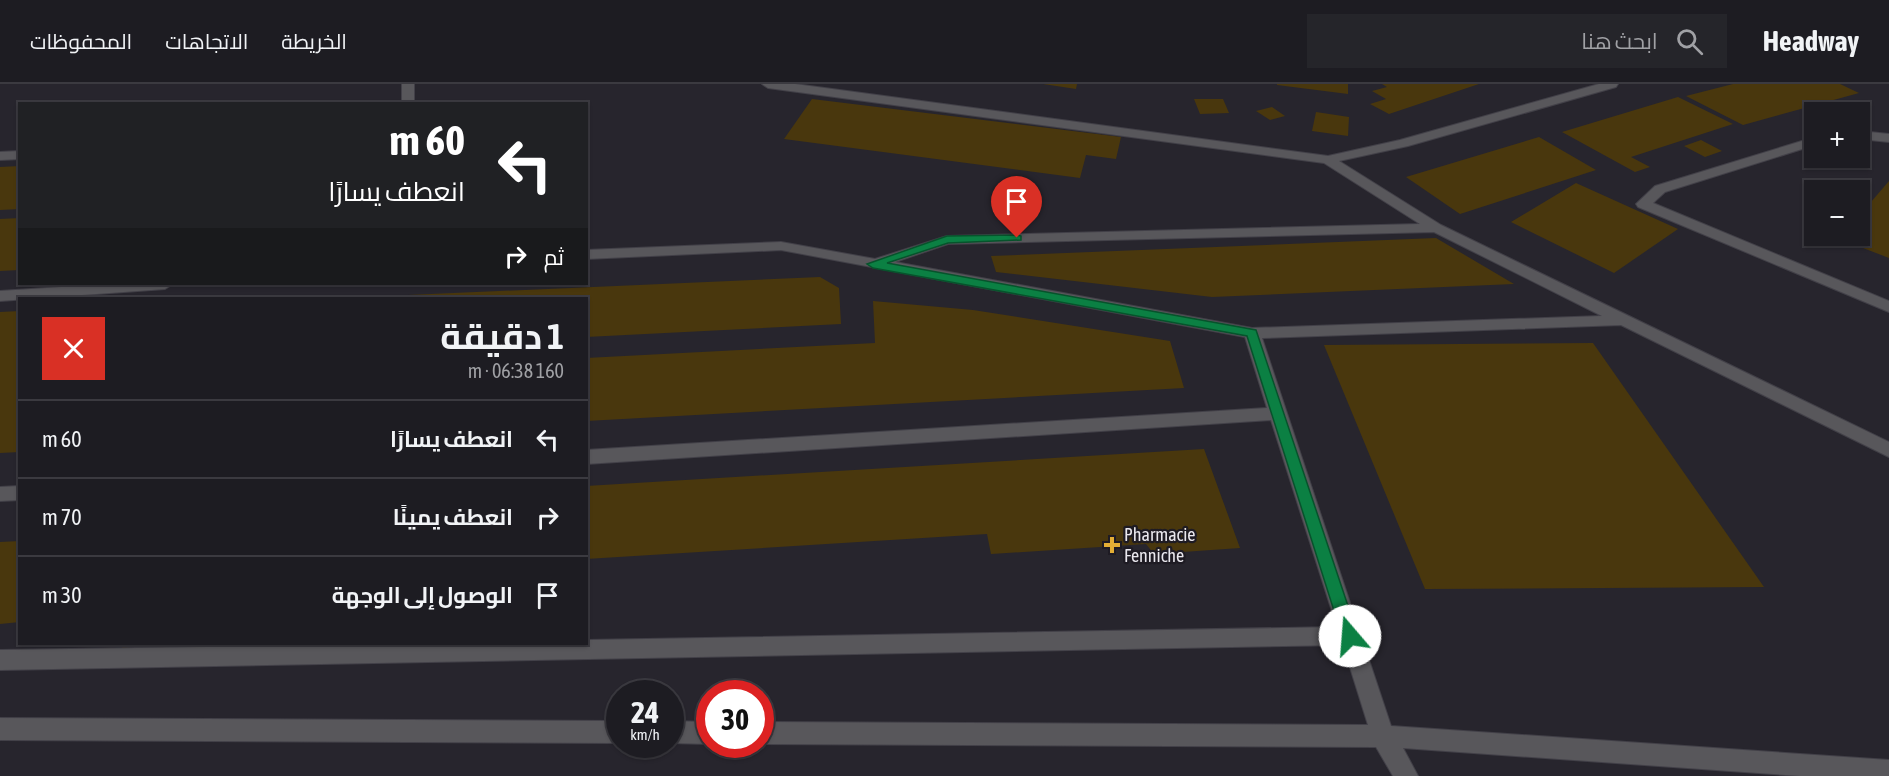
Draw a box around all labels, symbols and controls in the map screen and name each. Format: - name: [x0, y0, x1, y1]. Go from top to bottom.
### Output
- search box: [1307, 14, 1727, 68]
- icon: search: [1673, 25, 1706, 58]
- text: Headway: [1763, 25, 1859, 57]
- text: ابحث هنا: [1581, 28, 1658, 54]
- text: المحفوظات: [30, 29, 132, 53]
- text: الاتجاهات: [165, 29, 248, 53]
- text: الخريطة: [281, 29, 347, 53]
- map controls: [1804, 102, 1870, 246]
- button: +: [1804, 102, 1870, 168]
- text: 60 m: [390, 116, 465, 164]
- icon: left: [486, 126, 564, 204]
- text: انعطف يسارًا: [328, 176, 465, 207]
- pin: [991, 176, 1042, 238]
- button: −: [1804, 180, 1870, 246]
- icon: arrive: [1000, 185, 1033, 218]
- icon: right: [499, 240, 532, 273]
- text: ثم: [544, 244, 564, 270]
- text: 1 دقيقة: [440, 315, 564, 357]
- button: close: [42, 317, 105, 380]
- text: 160 m · 06:38: [468, 359, 564, 382]
- icon: left: [531, 423, 564, 456]
- text: 60 m: [42, 426, 82, 452]
- text: انعطف يسارًا: [390, 426, 513, 452]
- icon: right: [531, 501, 564, 534]
- text: 70 m: [42, 504, 82, 530]
- text: انعطف يمينًا: [393, 504, 513, 530]
- place label: Pharmacie Fenniche: [1124, 524, 1196, 566]
- marker: Pharmacie Fenniche: [1105, 538, 1119, 552]
- icon: arrive: [531, 579, 564, 612]
- text: 30 m: [42, 582, 82, 608]
- text: الوصول إلى الوجهة: [332, 582, 513, 608]
- position arrow: [1318, 604, 1382, 668]
- speed limit sign: 30: [696, 680, 774, 758]
- text: 24: [631, 695, 659, 729]
- text: km/h: [630, 726, 660, 743]

